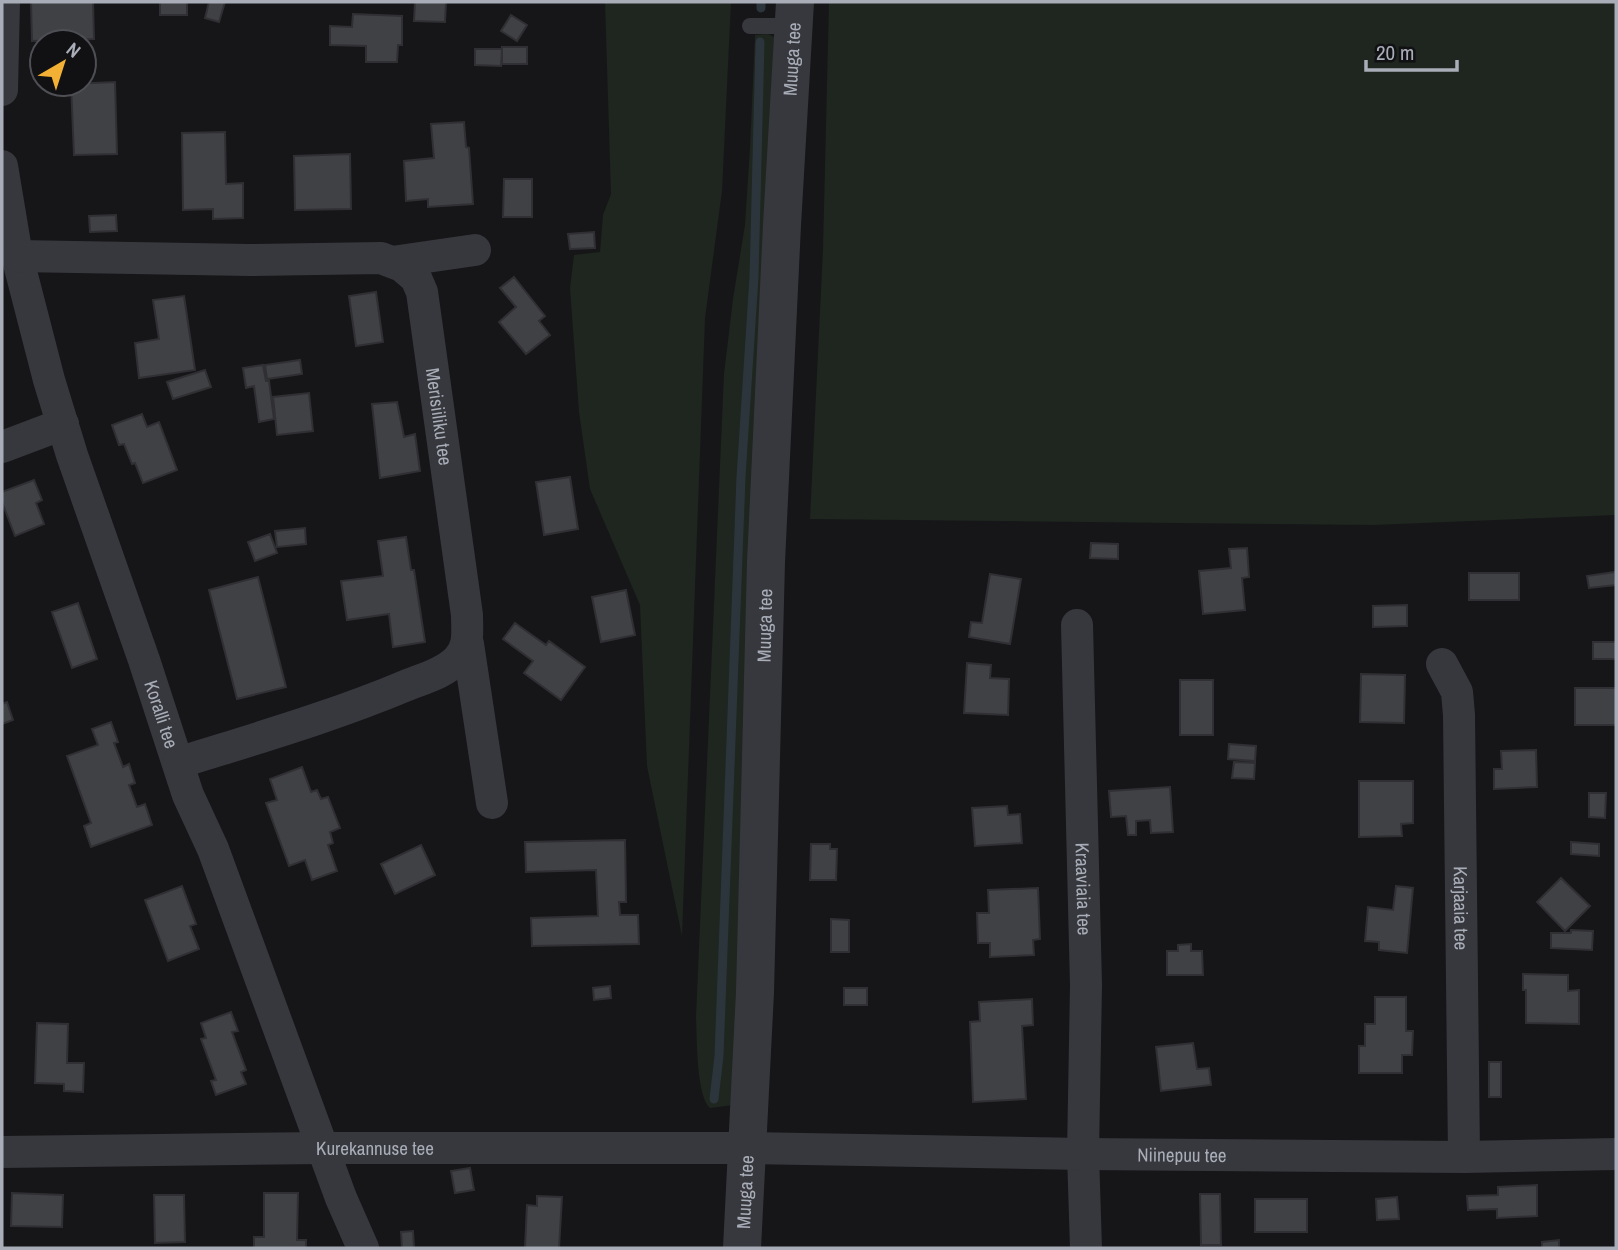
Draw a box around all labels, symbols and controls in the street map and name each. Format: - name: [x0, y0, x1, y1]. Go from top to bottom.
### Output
- street label: Muuga tee: [777, 22, 807, 97]
- north arrow: [28, 28, 98, 98]
- scale bar: [1366, 28, 1457, 72]
- text: N: [61, 36, 86, 63]
- text: 20 m: [1376, 38, 1414, 67]
- street label: Merisiiliku tee: [420, 366, 459, 467]
- street label: Muuga tee: [750, 588, 778, 663]
- street label: Koralli tee: [138, 677, 185, 752]
- street label: Kraaviaia tee: [1069, 842, 1098, 936]
- street label: Karjaaia tee: [1448, 866, 1475, 950]
- street label: Kurekannuse tee: [316, 1135, 434, 1161]
- street label: Niinepuu tee: [1137, 1141, 1227, 1168]
- street label: Muuga tee: [730, 1155, 760, 1230]

